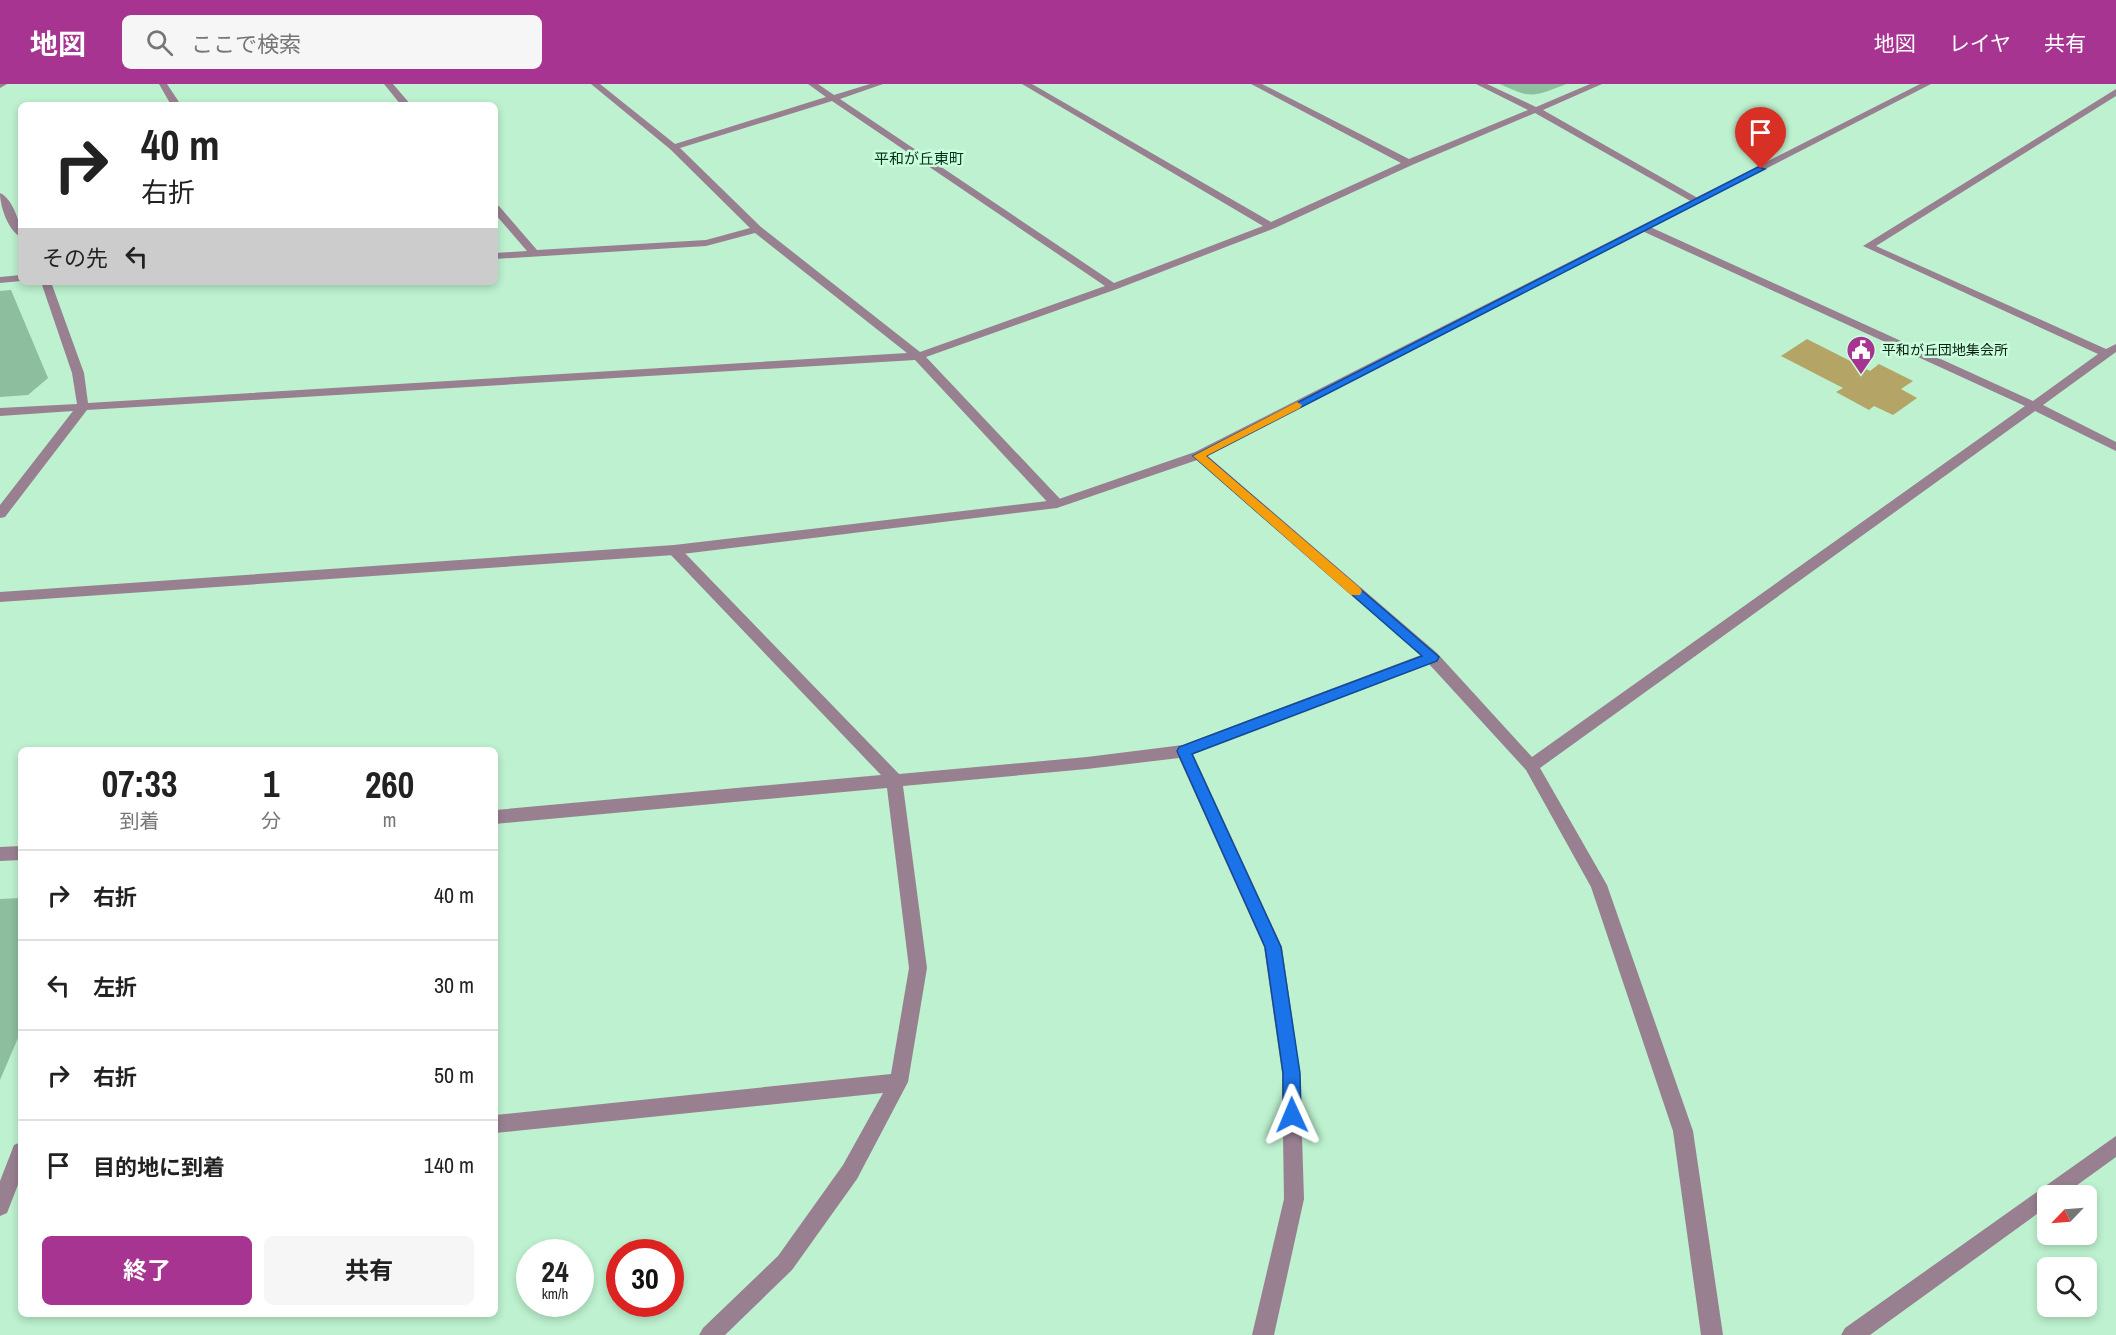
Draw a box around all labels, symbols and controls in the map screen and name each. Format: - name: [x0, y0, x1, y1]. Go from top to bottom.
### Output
- search box: [122, 15, 542, 69]
- text: 地図: [30, 25, 86, 63]
- icon: search: [143, 26, 176, 59]
- text: ここで検索: [191, 29, 301, 59]
- text: 地図: [1874, 29, 1916, 58]
- text: レイヤ: [1949, 29, 2011, 58]
- text: 共有: [2044, 29, 2086, 58]
- pin: [1735, 107, 1786, 169]
- icon: arrive: [1744, 116, 1777, 149]
- text: 40 m: [141, 117, 220, 173]
- icon: right: [42, 126, 120, 204]
- district label: 平和が丘東町: [874, 148, 964, 169]
- text: 右折: [141, 174, 195, 210]
- icon: left: [120, 240, 153, 273]
- text: その先: [42, 243, 108, 273]
- public building icon: 平和が丘団地集会所: [1845, 334, 1877, 376]
- place label: 平和が丘団地集会所: [1882, 341, 2008, 359]
- text: 07:33: [102, 760, 177, 808]
- text: 1: [263, 760, 279, 808]
- text: 260: [365, 761, 414, 809]
- text: m: [383, 806, 396, 833]
- text: 到着: [120, 807, 160, 834]
- text: 分: [261, 807, 281, 834]
- icon: right: [42, 879, 75, 912]
- text: 40 m: [434, 880, 474, 910]
- text: 右折: [93, 882, 137, 912]
- icon: left: [42, 969, 75, 1002]
- text: 30 m: [434, 970, 474, 1000]
- text: 左折: [93, 972, 137, 1002]
- icon: right: [42, 1059, 75, 1092]
- text: 50 m: [434, 1060, 474, 1090]
- text: 右折: [93, 1062, 137, 1092]
- position arrow: [1260, 1083, 1324, 1147]
- icon: arrive: [42, 1149, 75, 1182]
- text: 140 m: [424, 1150, 474, 1180]
- text: 目的地に到着: [93, 1152, 225, 1182]
- north arrow: [2037, 1185, 2097, 1245]
- map controls: [2037, 1185, 2097, 1317]
- button: 終了: [42, 1236, 252, 1305]
- button: 共有: [264, 1236, 474, 1305]
- speed limit sign: 30: [606, 1239, 684, 1317]
- text: 24: [541, 1251, 569, 1291]
- button: search: [2037, 1257, 2097, 1317]
- text: km/h: [542, 1283, 568, 1304]

